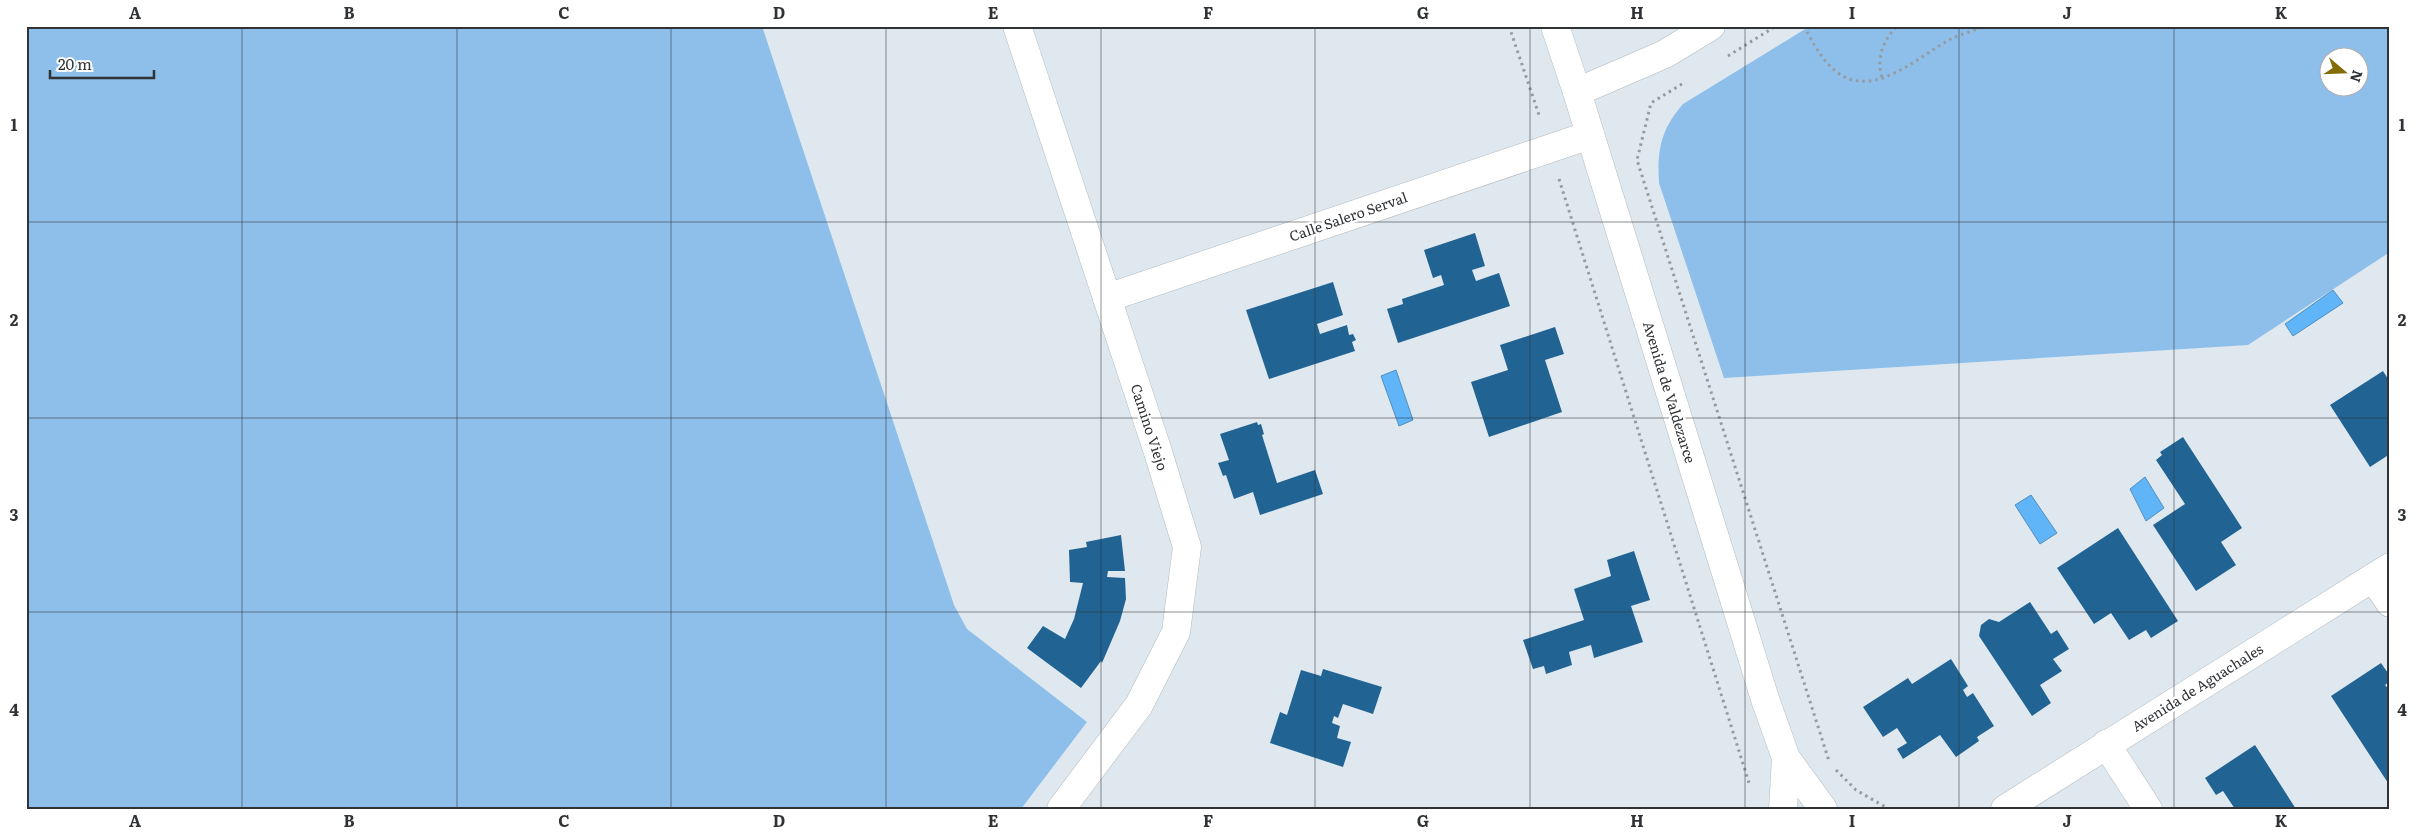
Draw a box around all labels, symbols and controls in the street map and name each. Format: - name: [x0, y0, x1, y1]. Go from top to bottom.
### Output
- text: A: [129, 0, 141, 24]
- text: B: [343, 0, 355, 24]
- text: C: [558, 0, 570, 24]
- text: D: [773, 0, 785, 24]
- text: E: [988, 0, 999, 24]
- text: F: [1203, 0, 1213, 24]
- text: G: [1417, 0, 1429, 24]
- text: H: [1630, 0, 1644, 24]
- text: I: [1849, 0, 1855, 24]
- text: J: [2062, 0, 2072, 24]
- text: K: [2275, 0, 2288, 24]
- scale bar: [50, 48, 154, 80]
- north arrow: [2318, 48, 2368, 98]
- text: 20 m: [58, 52, 92, 75]
- text: N: [2346, 68, 2369, 86]
- text: 1: [11, 112, 18, 136]
- text: 1: [2399, 112, 2406, 136]
- street label: Calle Salero Serval: [1286, 186, 1410, 246]
- text: 2: [10, 307, 19, 331]
- text: 2: [2398, 307, 2407, 331]
- street label: Avenida de Valdezarce: [1639, 319, 1701, 465]
- street label: Camino Viejo: [1127, 381, 1173, 473]
- text: 3: [10, 502, 19, 526]
- text: 3: [2398, 502, 2407, 526]
- street label: Avenida de Aguachales: [2127, 638, 2267, 736]
- text: 4: [9, 697, 19, 721]
- text: 4: [2397, 697, 2407, 721]
- text: A: [129, 808, 141, 832]
- text: B: [343, 808, 355, 832]
- text: C: [558, 808, 570, 832]
- text: D: [773, 808, 785, 832]
- text: E: [988, 808, 999, 832]
- text: F: [1203, 808, 1213, 832]
- text: G: [1417, 808, 1429, 832]
- text: H: [1630, 808, 1644, 832]
- text: I: [1849, 808, 1855, 832]
- text: J: [2062, 808, 2072, 832]
- text: K: [2275, 808, 2288, 832]

